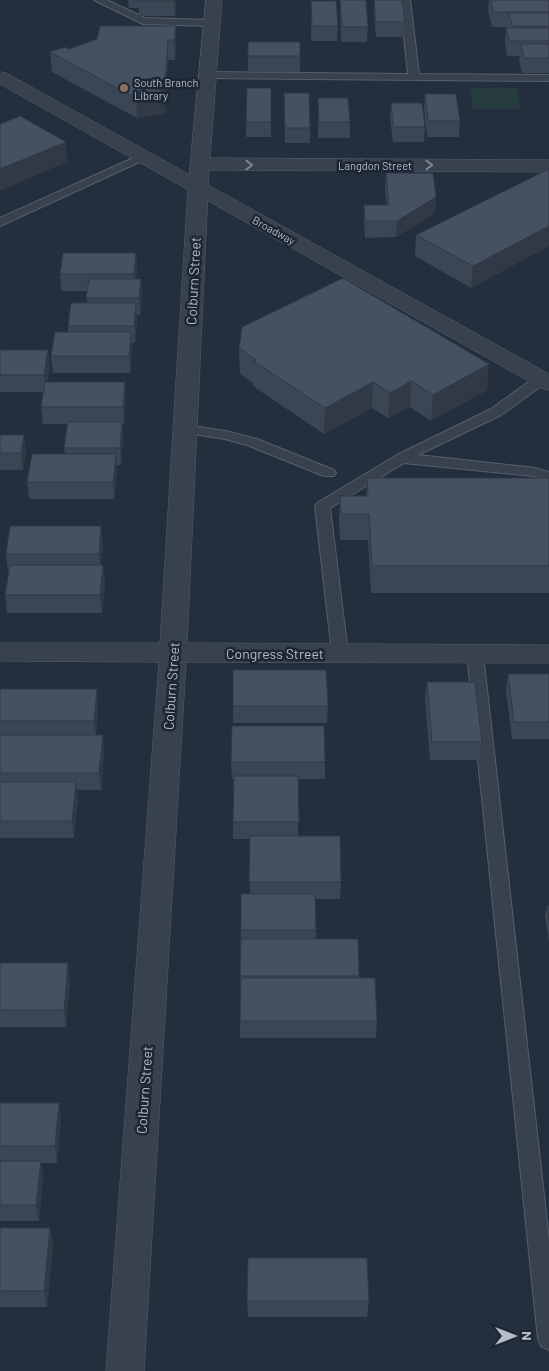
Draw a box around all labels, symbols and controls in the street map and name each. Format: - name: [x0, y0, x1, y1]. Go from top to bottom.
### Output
- place label: South Branch Library: [134, 76, 199, 102]
- marker: South Branch Library: [118, 82, 130, 94]
- street label: Langdon Street: [338, 159, 412, 172]
- one-way arrow: [246, 160, 253, 170]
- one-way arrow: [426, 160, 433, 170]
- street label: Broadway: [250, 213, 298, 247]
- street label: Colburn Street: [182, 237, 204, 325]
- street label: Colburn Street: [159, 641, 183, 731]
- street label: Congress Street: [226, 645, 324, 662]
- street label: Colburn Street: [132, 1045, 156, 1135]
- north arrow: [489, 1311, 539, 1361]
- text: N: [519, 1331, 536, 1341]

